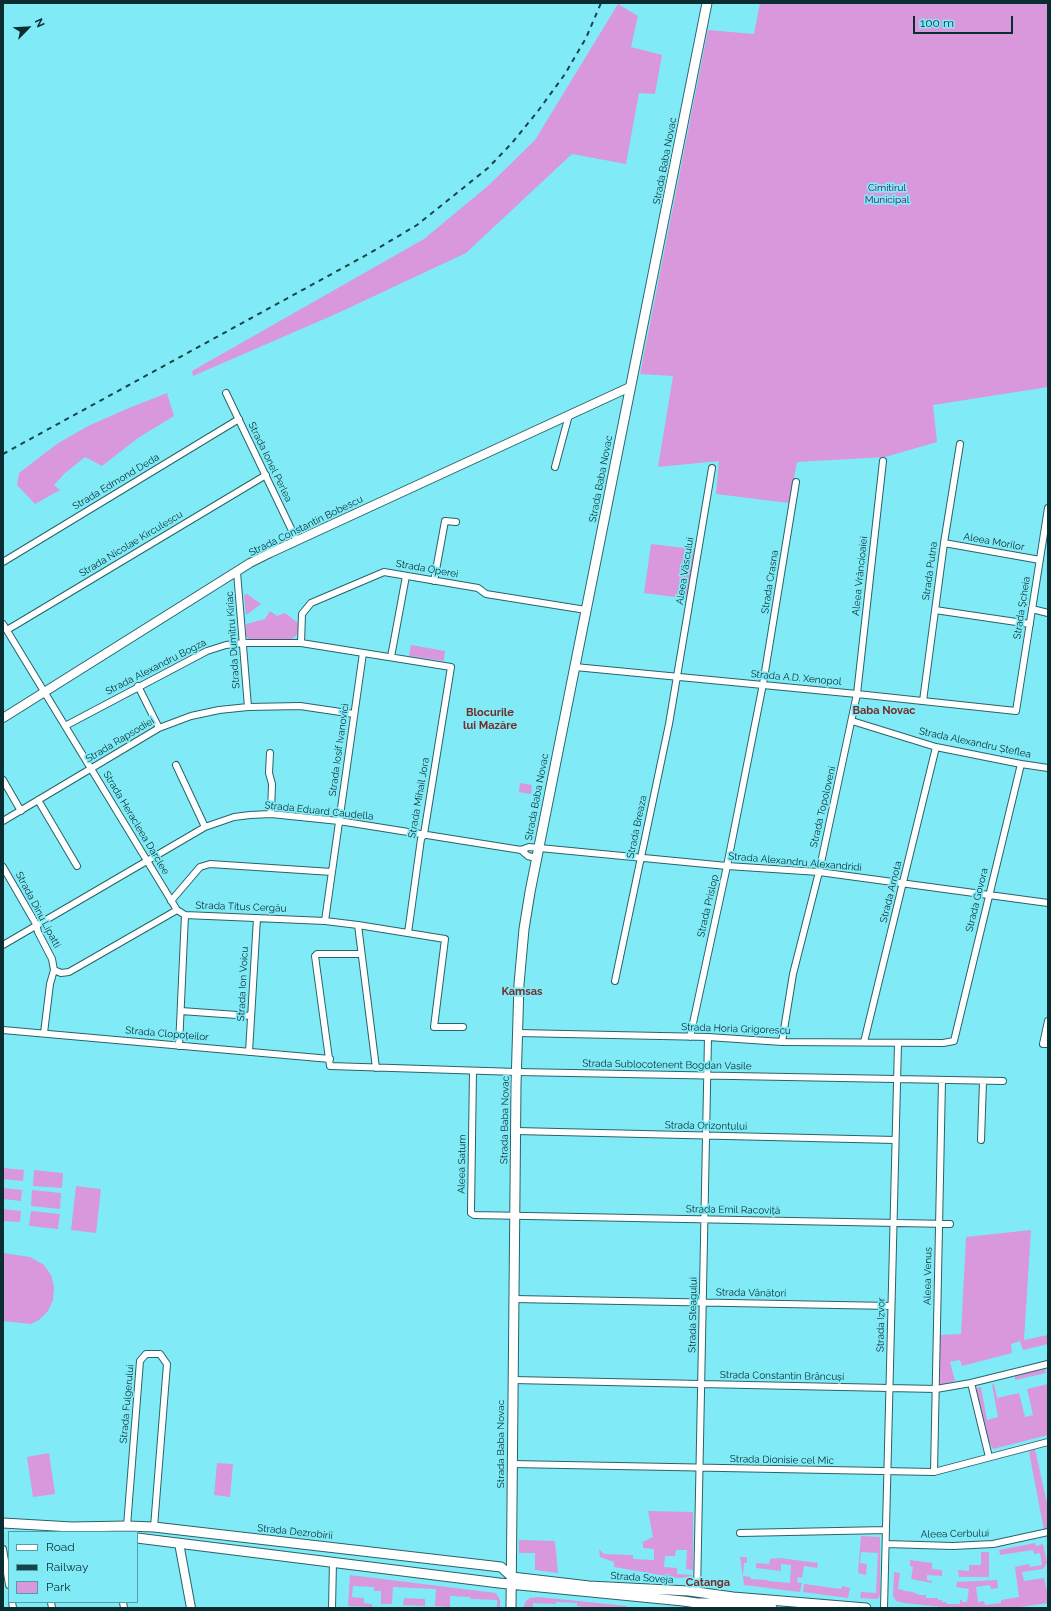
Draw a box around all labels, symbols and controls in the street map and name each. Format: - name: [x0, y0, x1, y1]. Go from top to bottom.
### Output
- north arrow: [8, 8, 48, 48]
- scale bar: [915, 8, 1015, 34]
- text: N: [32, 16, 47, 29]
- text: 100 m: [920, 16, 954, 30]
- street label: Strada Baba Novac: [651, 117, 679, 205]
- park label: Cimitirul Municipal: [865, 182, 909, 206]
- street label: Strada Ionel Perlea: [245, 420, 295, 504]
- street label: Strada Baba Novac: [587, 435, 615, 523]
- street label: Strada Edmond Deda: [70, 451, 162, 513]
- street label: Strada Constantin Bobescu: [247, 493, 365, 559]
- street label: Strada Nicolae Kirculescu: [77, 508, 185, 580]
- street label: Aleea Morilor: [963, 531, 1025, 553]
- street label: Aleea Vâscului: [674, 536, 696, 606]
- street label: Aleea Vrâncioaiei: [850, 536, 870, 616]
- street label: Strada Putna: [920, 541, 940, 601]
- street label: Strada Crasna: [759, 549, 781, 615]
- street label: Strada Operei: [395, 558, 459, 580]
- street label: Strada Șcheia: [1011, 576, 1033, 640]
- street label: Strada Dumitru Kiriac: [224, 591, 242, 689]
- street label: Strada Alexandru Bogza: [104, 636, 208, 698]
- street label: Strada A.D. Xenopol: [750, 668, 842, 688]
- street label: Strada Iosif Ivanovici: [327, 703, 351, 797]
- district label: Baba Novac: [853, 704, 915, 718]
- district label: Blocurile lui Mazăre: [463, 706, 517, 732]
- street label: Strada Rapsodiei: [84, 715, 156, 765]
- street label: Strada Alexandru Șteflea: [918, 725, 1032, 761]
- street label: Strada Baba Novac: [523, 753, 551, 841]
- street label: Strada Mihail Jora: [406, 757, 432, 839]
- street label: Strada Topoloveni: [808, 765, 838, 849]
- street label: Strada Heracleea Darclee: [100, 769, 172, 877]
- street label: Strada Breaza: [624, 794, 650, 860]
- street label: Strada Eduard Caudella: [264, 799, 374, 823]
- street label: Strada Alexandru Alexandridi: [728, 850, 862, 874]
- street label: Strada Arnota: [878, 860, 904, 924]
- street label: Strada Govora: [963, 867, 991, 933]
- street label: Strada Dinu Lipatti: [13, 870, 63, 950]
- street label: Strada Prislop: [695, 873, 721, 939]
- street label: Strada Titus Cergău: [195, 899, 287, 915]
- street label: Strada Ion Voicu: [235, 946, 251, 1022]
- district label: Kamsas: [501, 985, 543, 999]
- street label: Strada Horia Grigorescu: [681, 1021, 791, 1037]
- street label: Strada Clopoțeilor: [125, 1024, 209, 1044]
- street label: Strada Sublocotenent Bogdan Vasile: [582, 1058, 752, 1072]
- street label: Strada Baba Novac: [498, 1076, 512, 1164]
- street label: Strada Orizontului: [665, 1119, 747, 1133]
- street label: Aleea Saturn: [455, 1134, 469, 1194]
- street label: Strada Emil Racoviță: [686, 1203, 780, 1217]
- street label: Aleea Venus: [921, 1247, 935, 1305]
- street label: Strada Steagului: [686, 1277, 700, 1353]
- street label: Strada Vânători: [716, 1286, 786, 1300]
- street label: Strada Izvor: [875, 1298, 887, 1352]
- street label: Strada Fulgerului: [118, 1364, 136, 1444]
- street label: Strada Constantin Brâncuși: [720, 1369, 844, 1383]
- street label: Strada Baba Novac: [495, 1400, 507, 1488]
- street label: Strada Dionisie cel Mic: [730, 1453, 834, 1467]
- street label: Strada Dezrobirii: [257, 1522, 333, 1542]
- street label: Aleea Cerbului: [921, 1527, 989, 1541]
- legend: [8, 1531, 138, 1603]
- text: Road: [46, 1540, 75, 1554]
- text: Railway: [46, 1560, 88, 1574]
- street label: Strada Soveja: [610, 1570, 674, 1586]
- district label: Catanga: [686, 1576, 730, 1590]
- text: Park: [46, 1580, 71, 1594]

